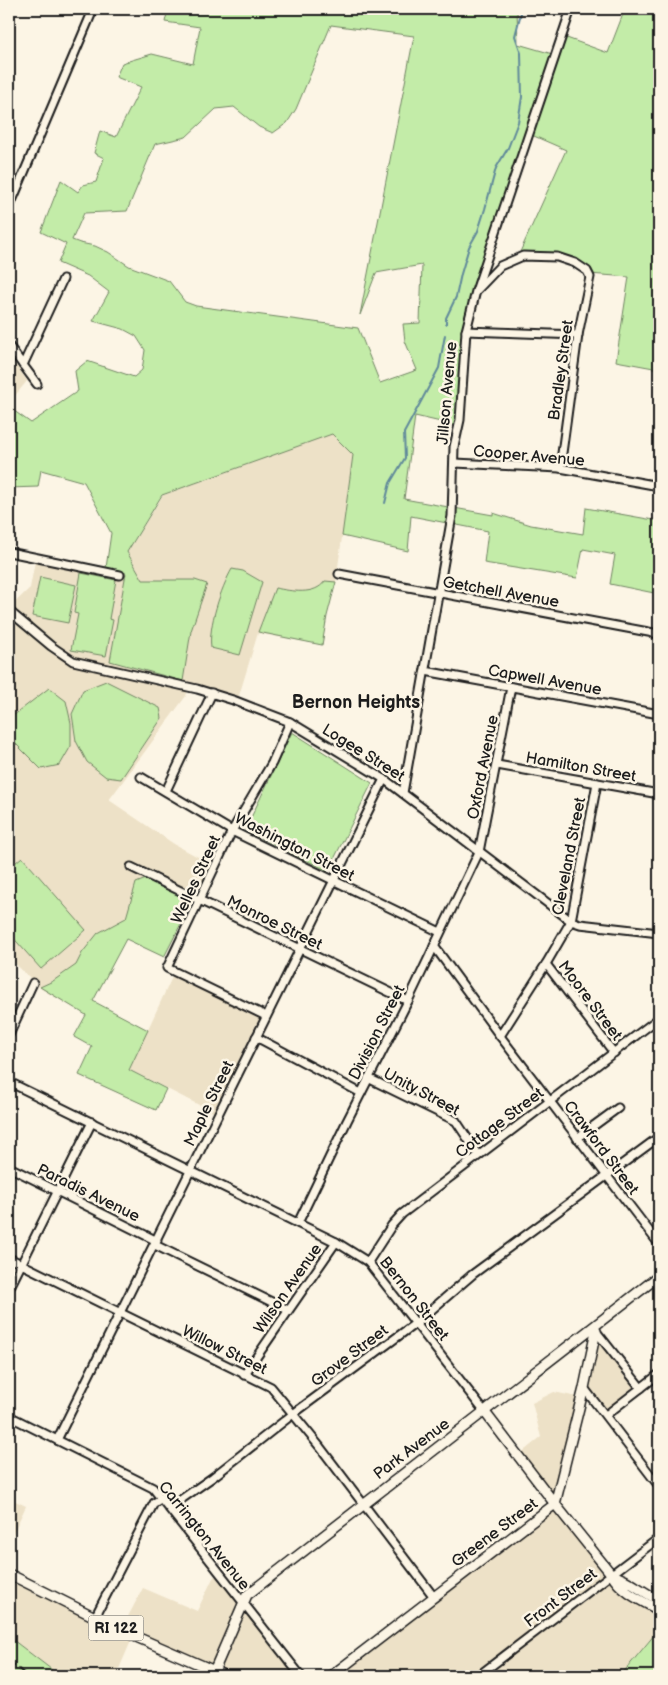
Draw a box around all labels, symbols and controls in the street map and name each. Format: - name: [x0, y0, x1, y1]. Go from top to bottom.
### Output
- street label: Bradley Street: [545, 319, 578, 422]
- street label: Jillson Avenue: [434, 340, 462, 446]
- street label: Cooper Avenue: [472, 442, 586, 471]
- street label: Getchell Avenue: [441, 573, 561, 612]
- street label: Capwell Avenue: [487, 661, 603, 700]
- district label: Bernon Heights: [292, 692, 420, 713]
- street label: Oxford Avenue: [464, 713, 503, 821]
- street label: Logee Street: [318, 720, 408, 786]
- street label: Hamilton Street: [524, 748, 638, 787]
- street label: Cleveland Street: [549, 796, 590, 917]
- street label: Washington Street: [231, 809, 358, 886]
- street label: Welles Street: [168, 832, 225, 927]
- street label: Monroe Street: [223, 892, 325, 955]
- street label: Moore Street: [554, 957, 626, 1045]
- street label: Division Street: [345, 982, 409, 1083]
- street label: Maple Street: [180, 1058, 238, 1150]
- street label: Unity Street: [380, 1064, 463, 1120]
- street label: Cottage Street: [452, 1084, 548, 1162]
- street label: Crawford Street: [559, 1097, 642, 1199]
- street label: Paradis Avenue: [34, 1160, 143, 1227]
- street label: Wilson Avenue: [250, 1240, 326, 1337]
- street label: Bernon Street: [375, 1253, 453, 1345]
- street label: Grove Street: [308, 1321, 392, 1391]
- street label: Willow Street: [179, 1322, 270, 1379]
- street label: Park Avenue: [370, 1414, 454, 1484]
- street label: Carrington Avenue: [154, 1478, 254, 1595]
- street label: Greene Street: [448, 1495, 542, 1572]
- street label: Front Street: [521, 1565, 601, 1632]
- road number: RI 122: [88, 1616, 144, 1640]

